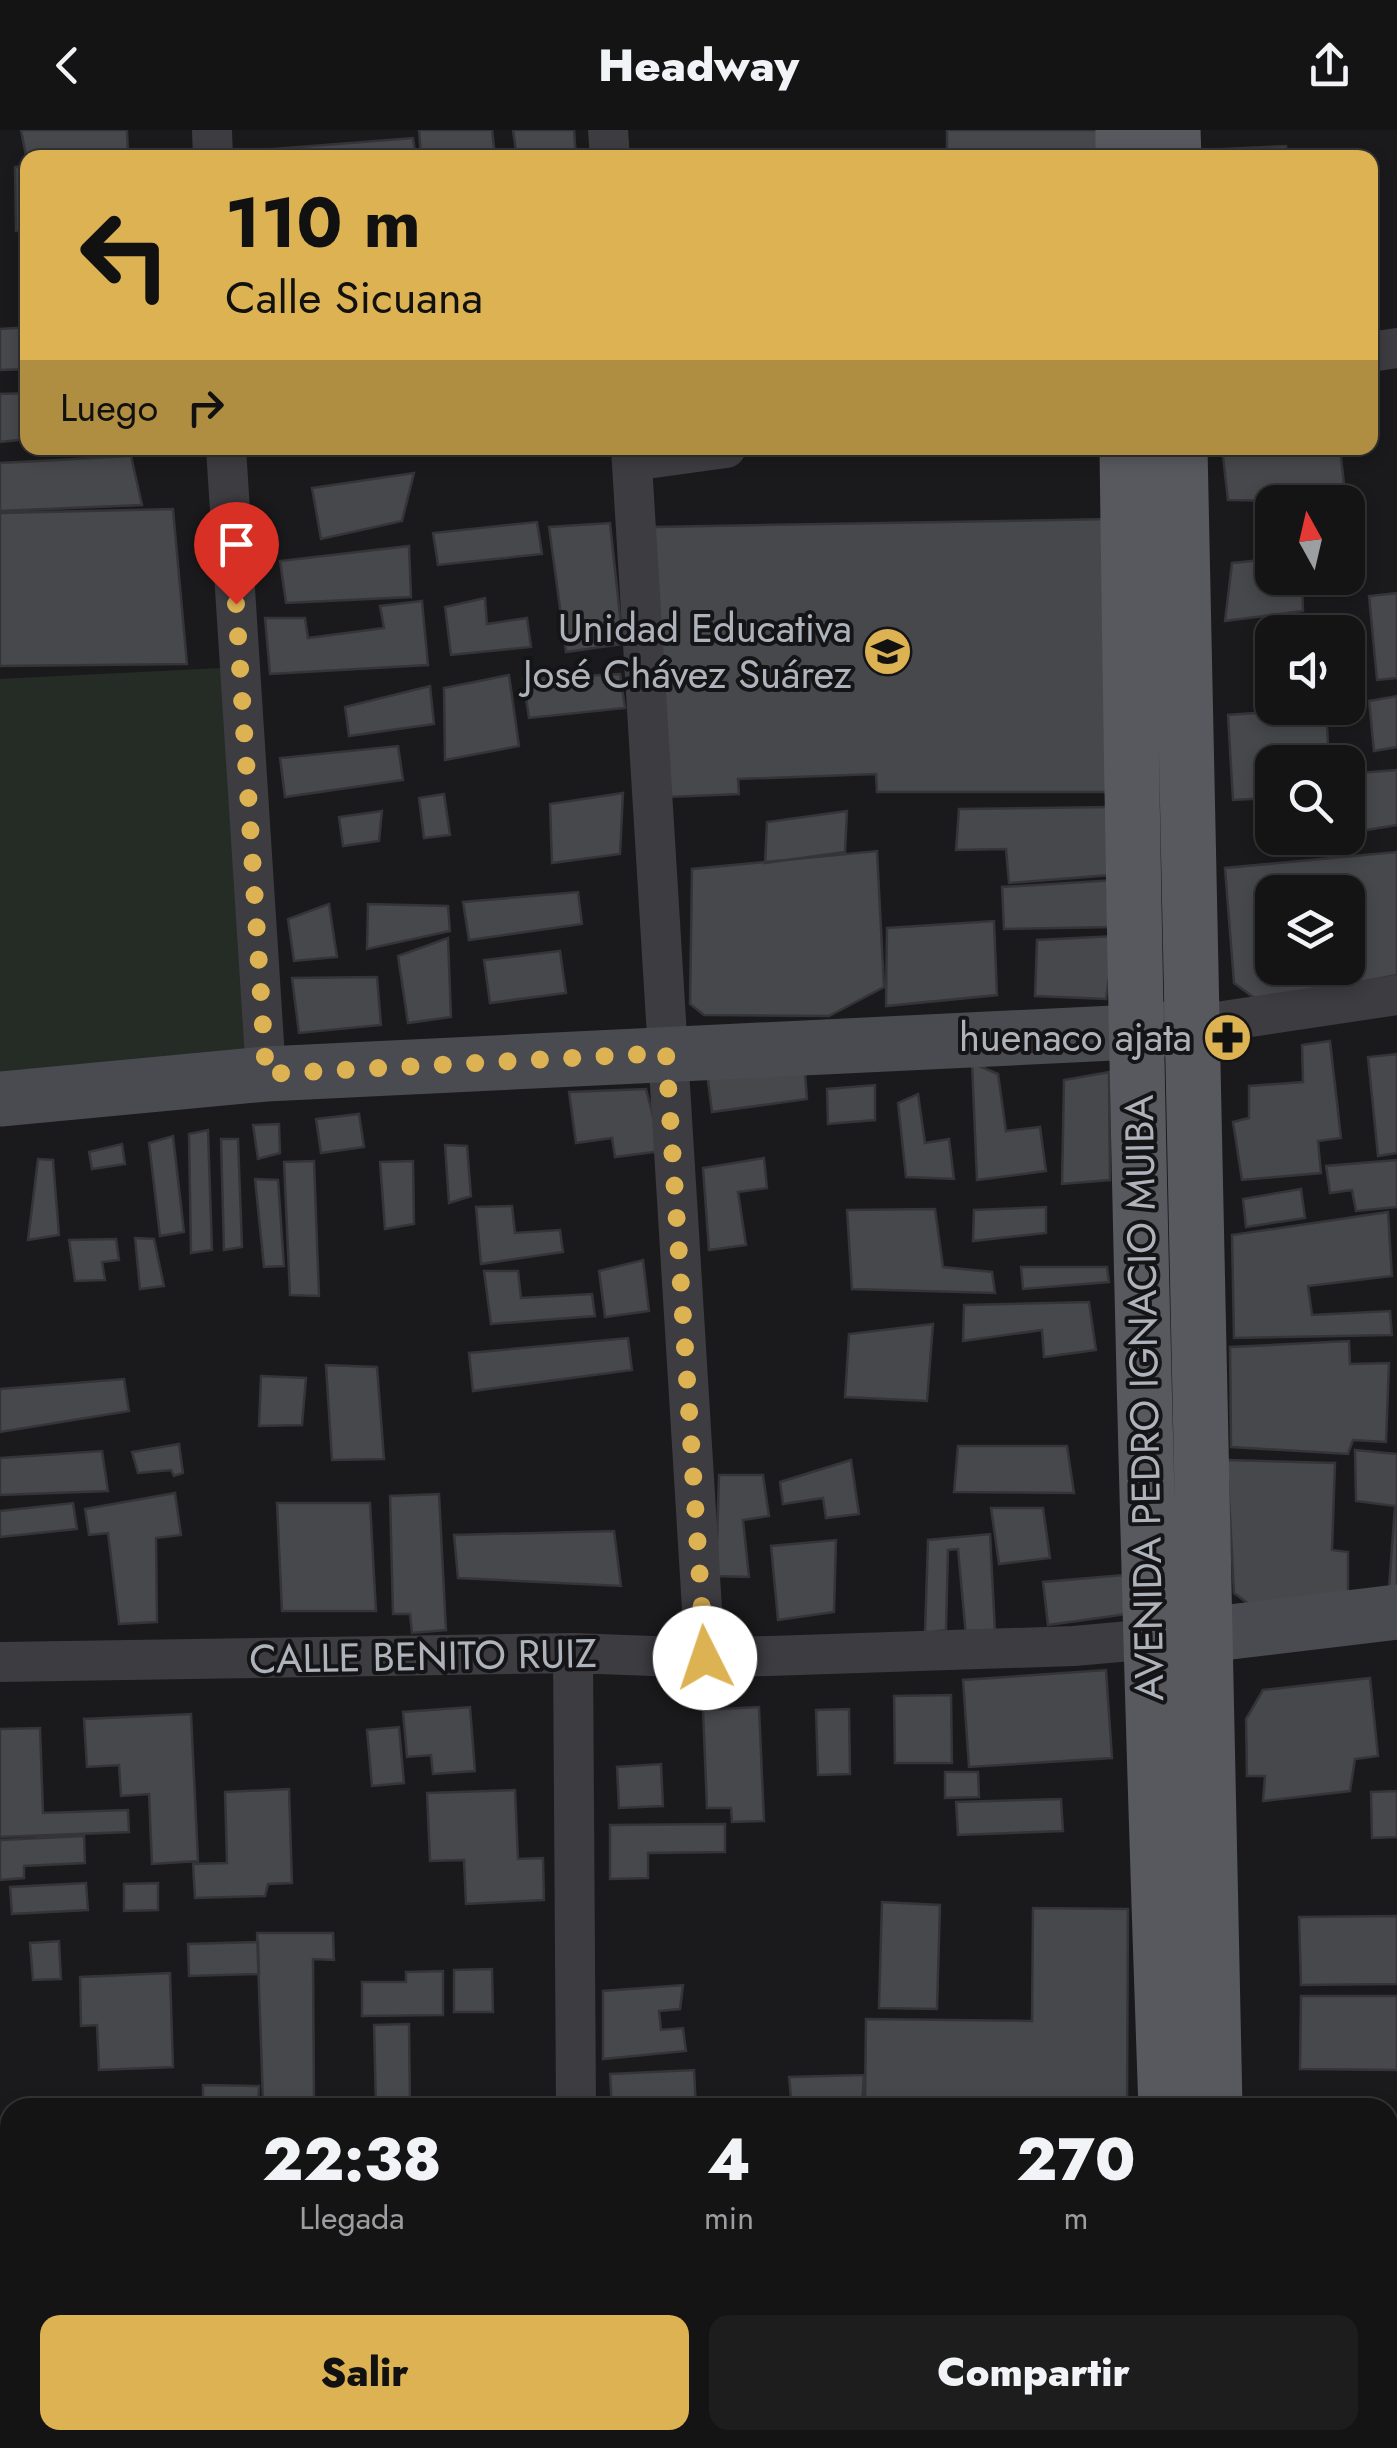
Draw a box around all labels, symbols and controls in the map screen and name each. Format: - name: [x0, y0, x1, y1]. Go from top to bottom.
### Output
- text: Headway: [598, 33, 799, 98]
- icon: back: [40, 38, 95, 93]
- icon: share: [1302, 38, 1357, 93]
- text: 110 m: [225, 172, 421, 273]
- icon: left: [60, 190, 190, 320]
- text: Calle Sicuana: [225, 265, 483, 330]
- text: Luego: [60, 380, 158, 435]
- icon: right: [178, 380, 233, 435]
- north arrow: [1255, 485, 1365, 595]
- map controls: [1255, 485, 1365, 985]
- pin: [194, 502, 279, 605]
- icon: arrive: [209, 517, 264, 572]
- place label: Unidad Educativa José Chávez Suárez: [518, 599, 852, 703]
- button: sound: [1255, 615, 1365, 725]
- school or university icon: Unidad Educativa José Chávez Suárez: [861, 625, 913, 677]
- button: search: [1255, 745, 1365, 855]
- button: layers: [1255, 875, 1365, 985]
- place label: huenaco ajata: [959, 1008, 1192, 1066]
- pharmacy icon: huenaco ajata: [1201, 1011, 1253, 1063]
- street label: AVENIDA PEDRO IGNACIO MUIBA: [1110, 1094, 1178, 1702]
- position arrow: [653, 1606, 757, 1710]
- street label: CALLE BENITO RUIZ: [249, 1624, 597, 1688]
- text: 22:38: [262, 2116, 442, 2203]
- text: 4: [707, 2116, 751, 2203]
- text: 270: [1016, 2116, 1136, 2203]
- text: Llegada: [299, 2195, 405, 2241]
- text: min: [704, 2195, 754, 2241]
- text: m: [1064, 2195, 1088, 2241]
- button: Salir: [40, 2315, 689, 2430]
- button: Compartir: [709, 2315, 1358, 2430]

